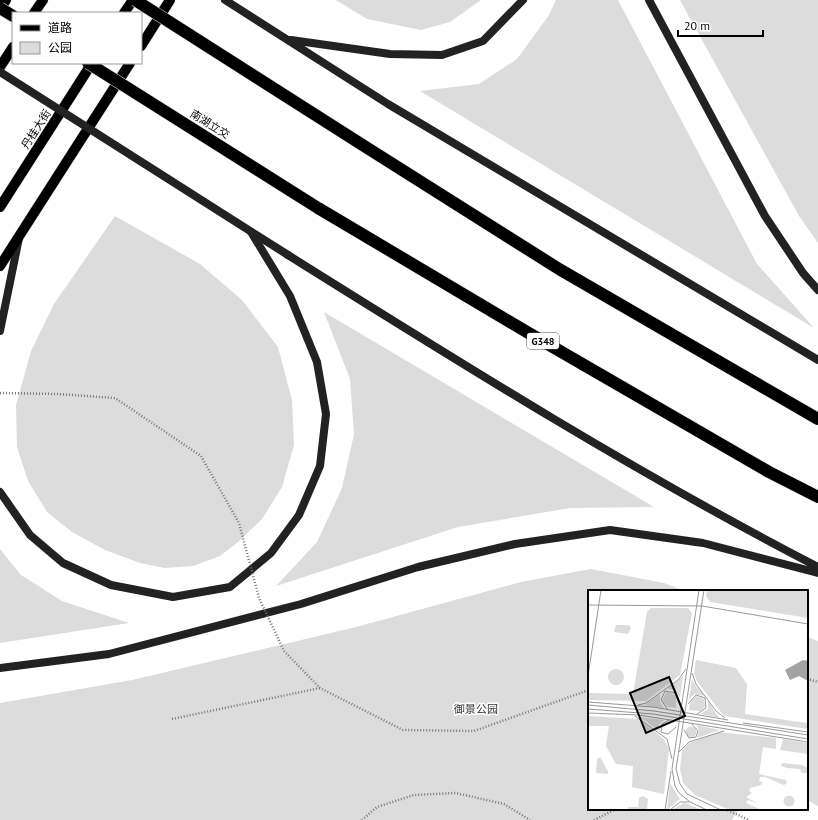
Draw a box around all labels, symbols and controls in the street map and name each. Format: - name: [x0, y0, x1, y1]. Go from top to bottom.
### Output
- legend: [12, 12, 142, 64]
- scale bar: [678, 12, 763, 38]
- text: 20 m: [684, 18, 710, 33]
- text: 道路: [48, 20, 72, 35]
- text: 公园: [48, 40, 72, 55]
- street label: 南湖立交: [188, 106, 232, 142]
- street label: 丹桂大街: [18, 107, 54, 151]
- road number: G348: [527, 333, 559, 349]
- inset map: [588, 590, 808, 810]
- park label: 御景公园: [453, 702, 498, 716]

